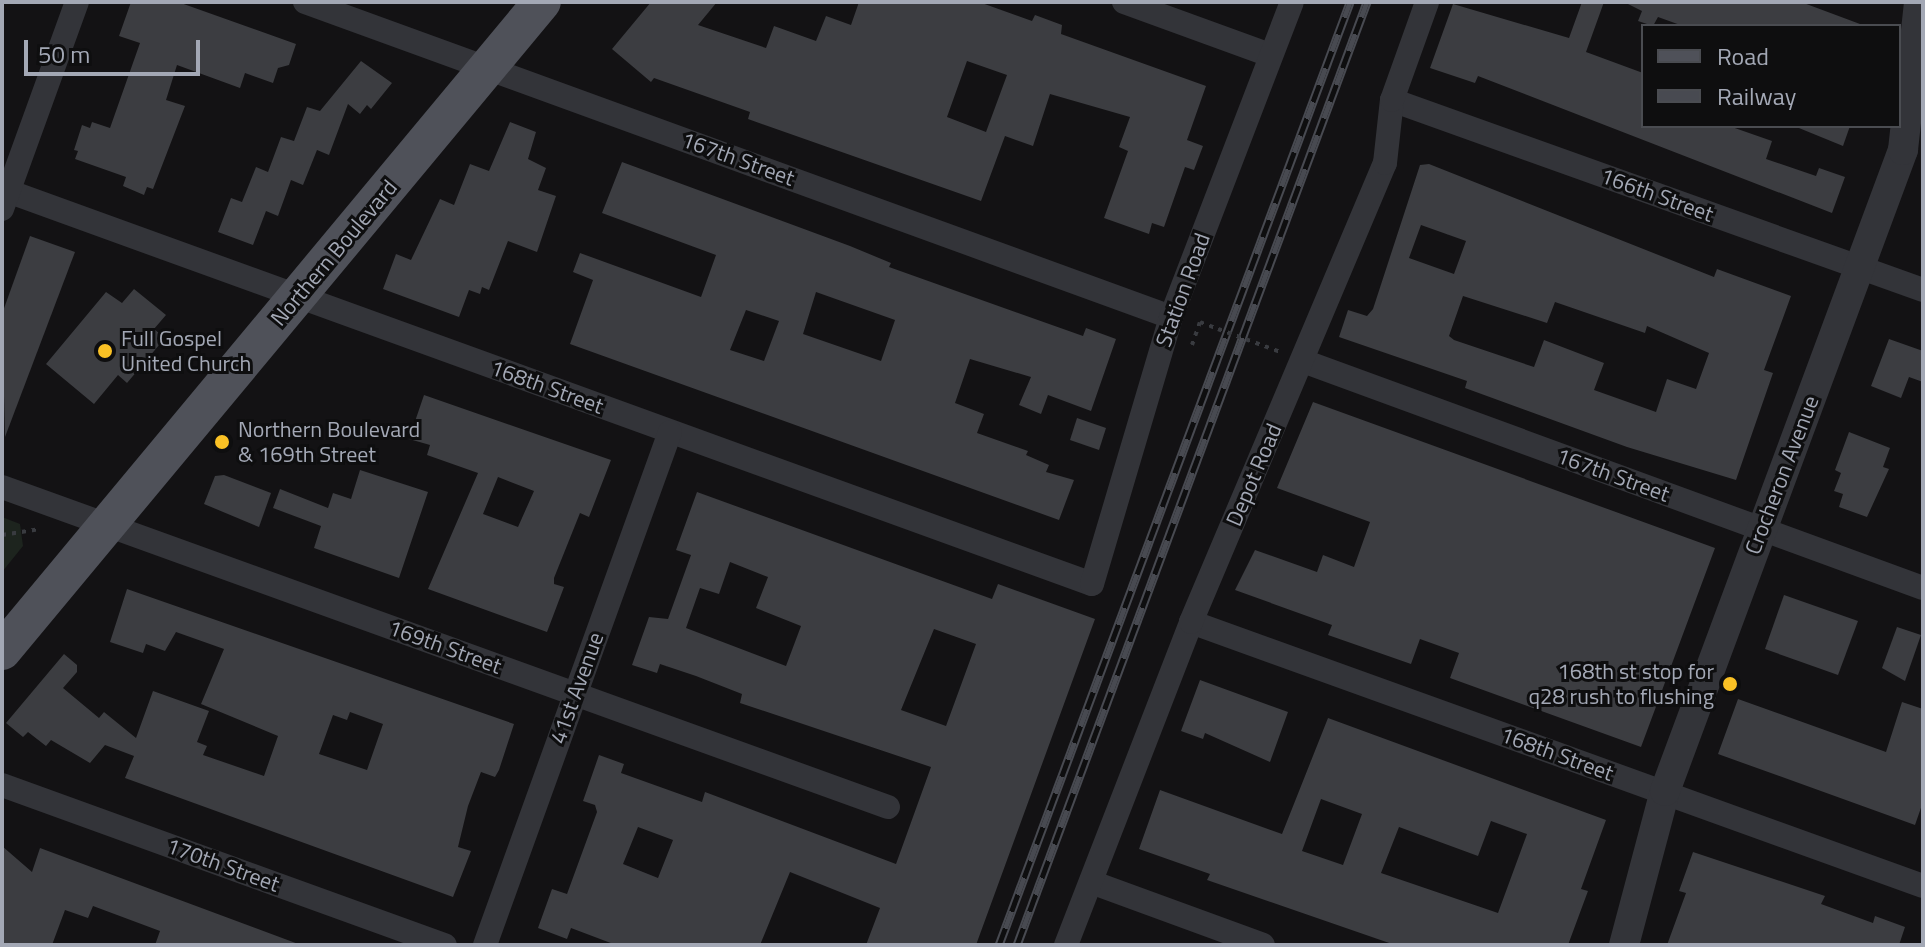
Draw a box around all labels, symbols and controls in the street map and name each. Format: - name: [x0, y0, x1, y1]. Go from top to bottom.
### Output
- scale bar: [28, 24, 204, 74]
- legend: [1641, 24, 1901, 128]
- text: 50 m: [38, 36, 90, 72]
- text: Road: [1717, 38, 1769, 74]
- text: Railway: [1717, 78, 1796, 114]
- street label: 167th Street: [678, 126, 798, 192]
- street label: 166th Street: [1597, 162, 1717, 228]
- street label: Northern Boulevard: [265, 175, 403, 331]
- street label: Station Road: [1150, 230, 1216, 350]
- place label: Full Gospel United Church: [121, 325, 251, 376]
- marker: Full Gospel United Church: [96, 342, 114, 360]
- street label: 168th Street: [487, 354, 607, 420]
- street label: Crocheron Avenue: [1740, 392, 1824, 558]
- place label: Northern Boulevard & 169th Street: [238, 416, 420, 468]
- street label: Depot Road: [1221, 420, 1287, 530]
- marker: Northern Boulevard & 169th Street: [213, 433, 231, 451]
- street label: 167th Street: [1553, 442, 1673, 508]
- street label: 169th Street: [385, 614, 505, 680]
- street label: 41st Avenue: [545, 629, 609, 747]
- place label: 168th st stop for q28 rush to flushing: [1529, 658, 1714, 710]
- marker: 168th st stop for q28 rush to flushing: [1721, 675, 1739, 693]
- street label: 168th Street: [1497, 721, 1617, 787]
- street label: 170th Street: [163, 832, 283, 898]

